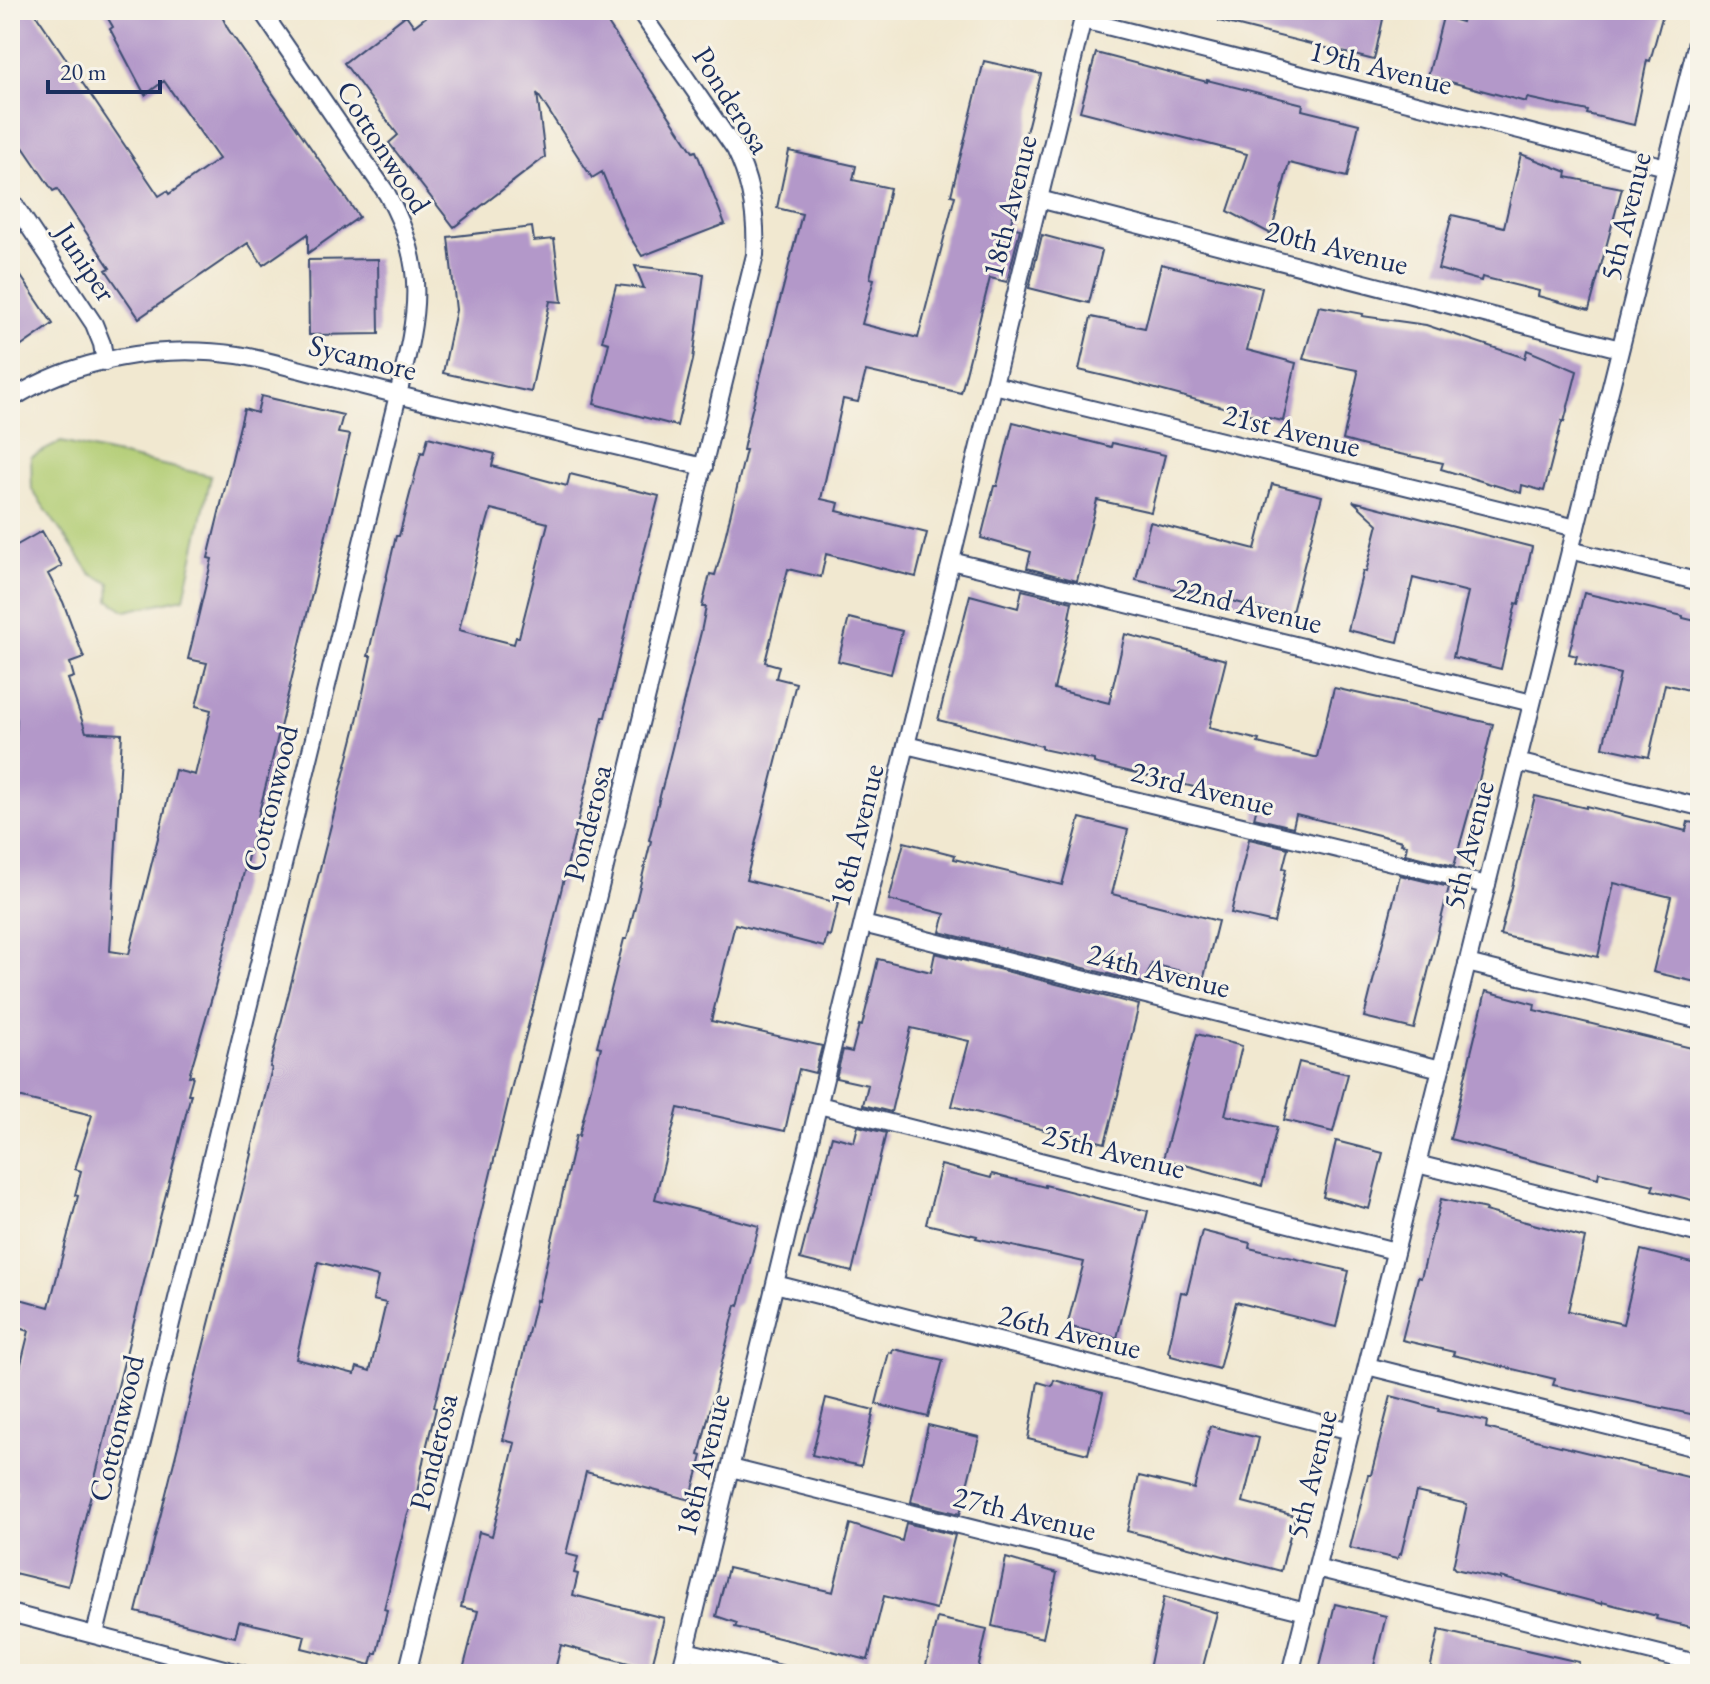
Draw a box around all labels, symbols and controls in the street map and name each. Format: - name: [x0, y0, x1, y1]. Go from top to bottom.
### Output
- street label: 19th Avenue: [1306, 30, 1456, 104]
- street label: Ponderosa: [684, 39, 780, 161]
- scale bar: [48, 44, 160, 94]
- text: 20 m: [60, 56, 107, 87]
- street label: Cottonwood: [328, 73, 441, 221]
- street label: 18th Avenue: [972, 131, 1046, 281]
- street label: 5th Avenue: [1590, 148, 1660, 284]
- street label: 20th Avenue: [1262, 210, 1412, 284]
- street label: Juniper: [44, 213, 126, 309]
- street label: Sycamore: [305, 325, 421, 389]
- street label: 21st Avenue: [1219, 394, 1365, 466]
- street label: 22nd Avenue: [1170, 568, 1326, 642]
- street label: Cottonwood: [233, 720, 307, 875]
- street label: 23rd Avenue: [1127, 751, 1279, 825]
- street label: Ponderosa: [554, 760, 620, 886]
- street label: 18th Avenue: [819, 760, 893, 910]
- street label: 5th Avenue: [1433, 777, 1503, 913]
- street label: 24th Avenue: [1084, 933, 1234, 1007]
- street label: 25th Avenue: [1039, 1114, 1189, 1188]
- street label: 26th Avenue: [995, 1294, 1145, 1368]
- street label: Cottonwood: [79, 1350, 153, 1505]
- street label: Ponderosa: [400, 1389, 466, 1515]
- street label: 18th Avenue: [665, 1390, 739, 1540]
- street label: 5th Avenue: [1276, 1406, 1346, 1542]
- street label: 27th Avenue: [950, 1476, 1100, 1550]

